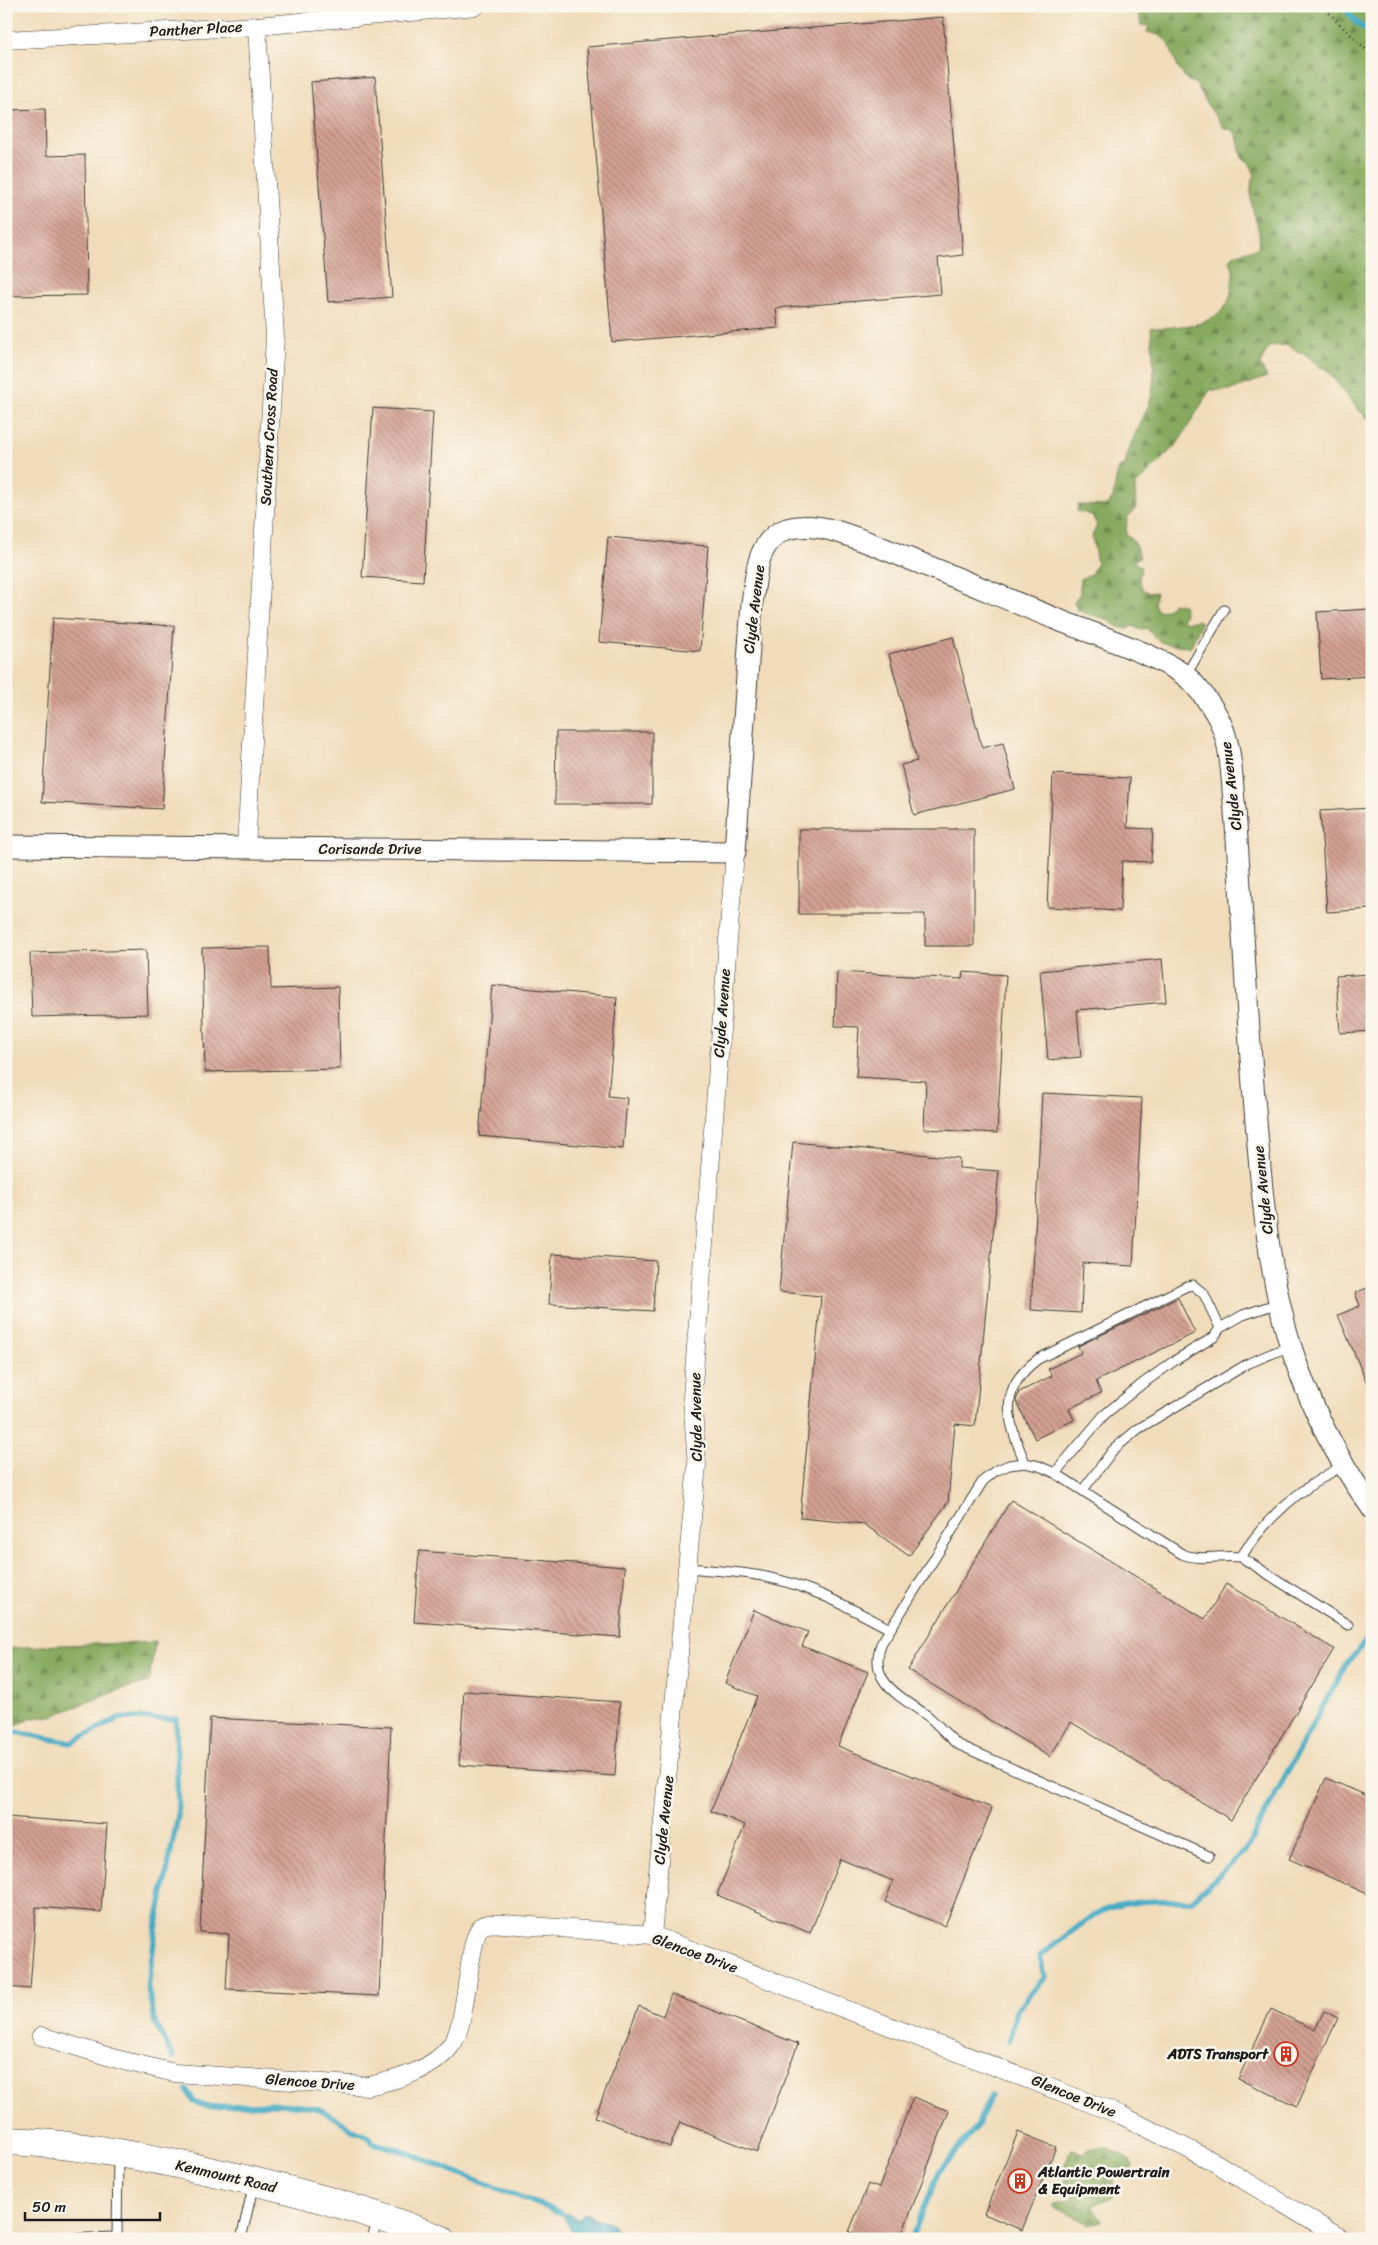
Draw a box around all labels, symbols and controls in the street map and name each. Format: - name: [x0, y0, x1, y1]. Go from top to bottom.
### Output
- street label: Panther Place: [149, 14, 243, 44]
- street label: Southern Cross Road: [252, 367, 286, 506]
- street label: Clyde Avenue: [736, 563, 772, 655]
- street label: Clyde Avenue: [1213, 740, 1249, 832]
- street label: Corisande Drive: [319, 836, 421, 862]
- street label: Clyde Avenue: [706, 967, 738, 1058]
- street label: Clyde Avenue: [1245, 1144, 1281, 1236]
- street label: Clyde Avenue: [682, 1372, 710, 1462]
- street label: Clyde Avenue: [646, 1774, 682, 1866]
- street label: Glencoe Drive: [648, 1925, 742, 1981]
- place label: ADTS Transport: [1166, 2041, 1269, 2067]
- building icon: ADTS Transport: [1273, 2041, 1299, 2067]
- street label: Glencoe Drive: [264, 2066, 356, 2098]
- street label: Glencoe Drive: [1028, 2067, 1121, 2125]
- street label: Kenmount Road: [173, 2152, 280, 2200]
- place label: Atlantic Powertrain & Equipment: [1037, 2159, 1171, 2202]
- building icon: Atlantic Powertrain & Equipment: [1007, 2168, 1033, 2194]
- scale bar: [25, 2190, 160, 2222]
- text: 50 m: [32, 2194, 67, 2220]

